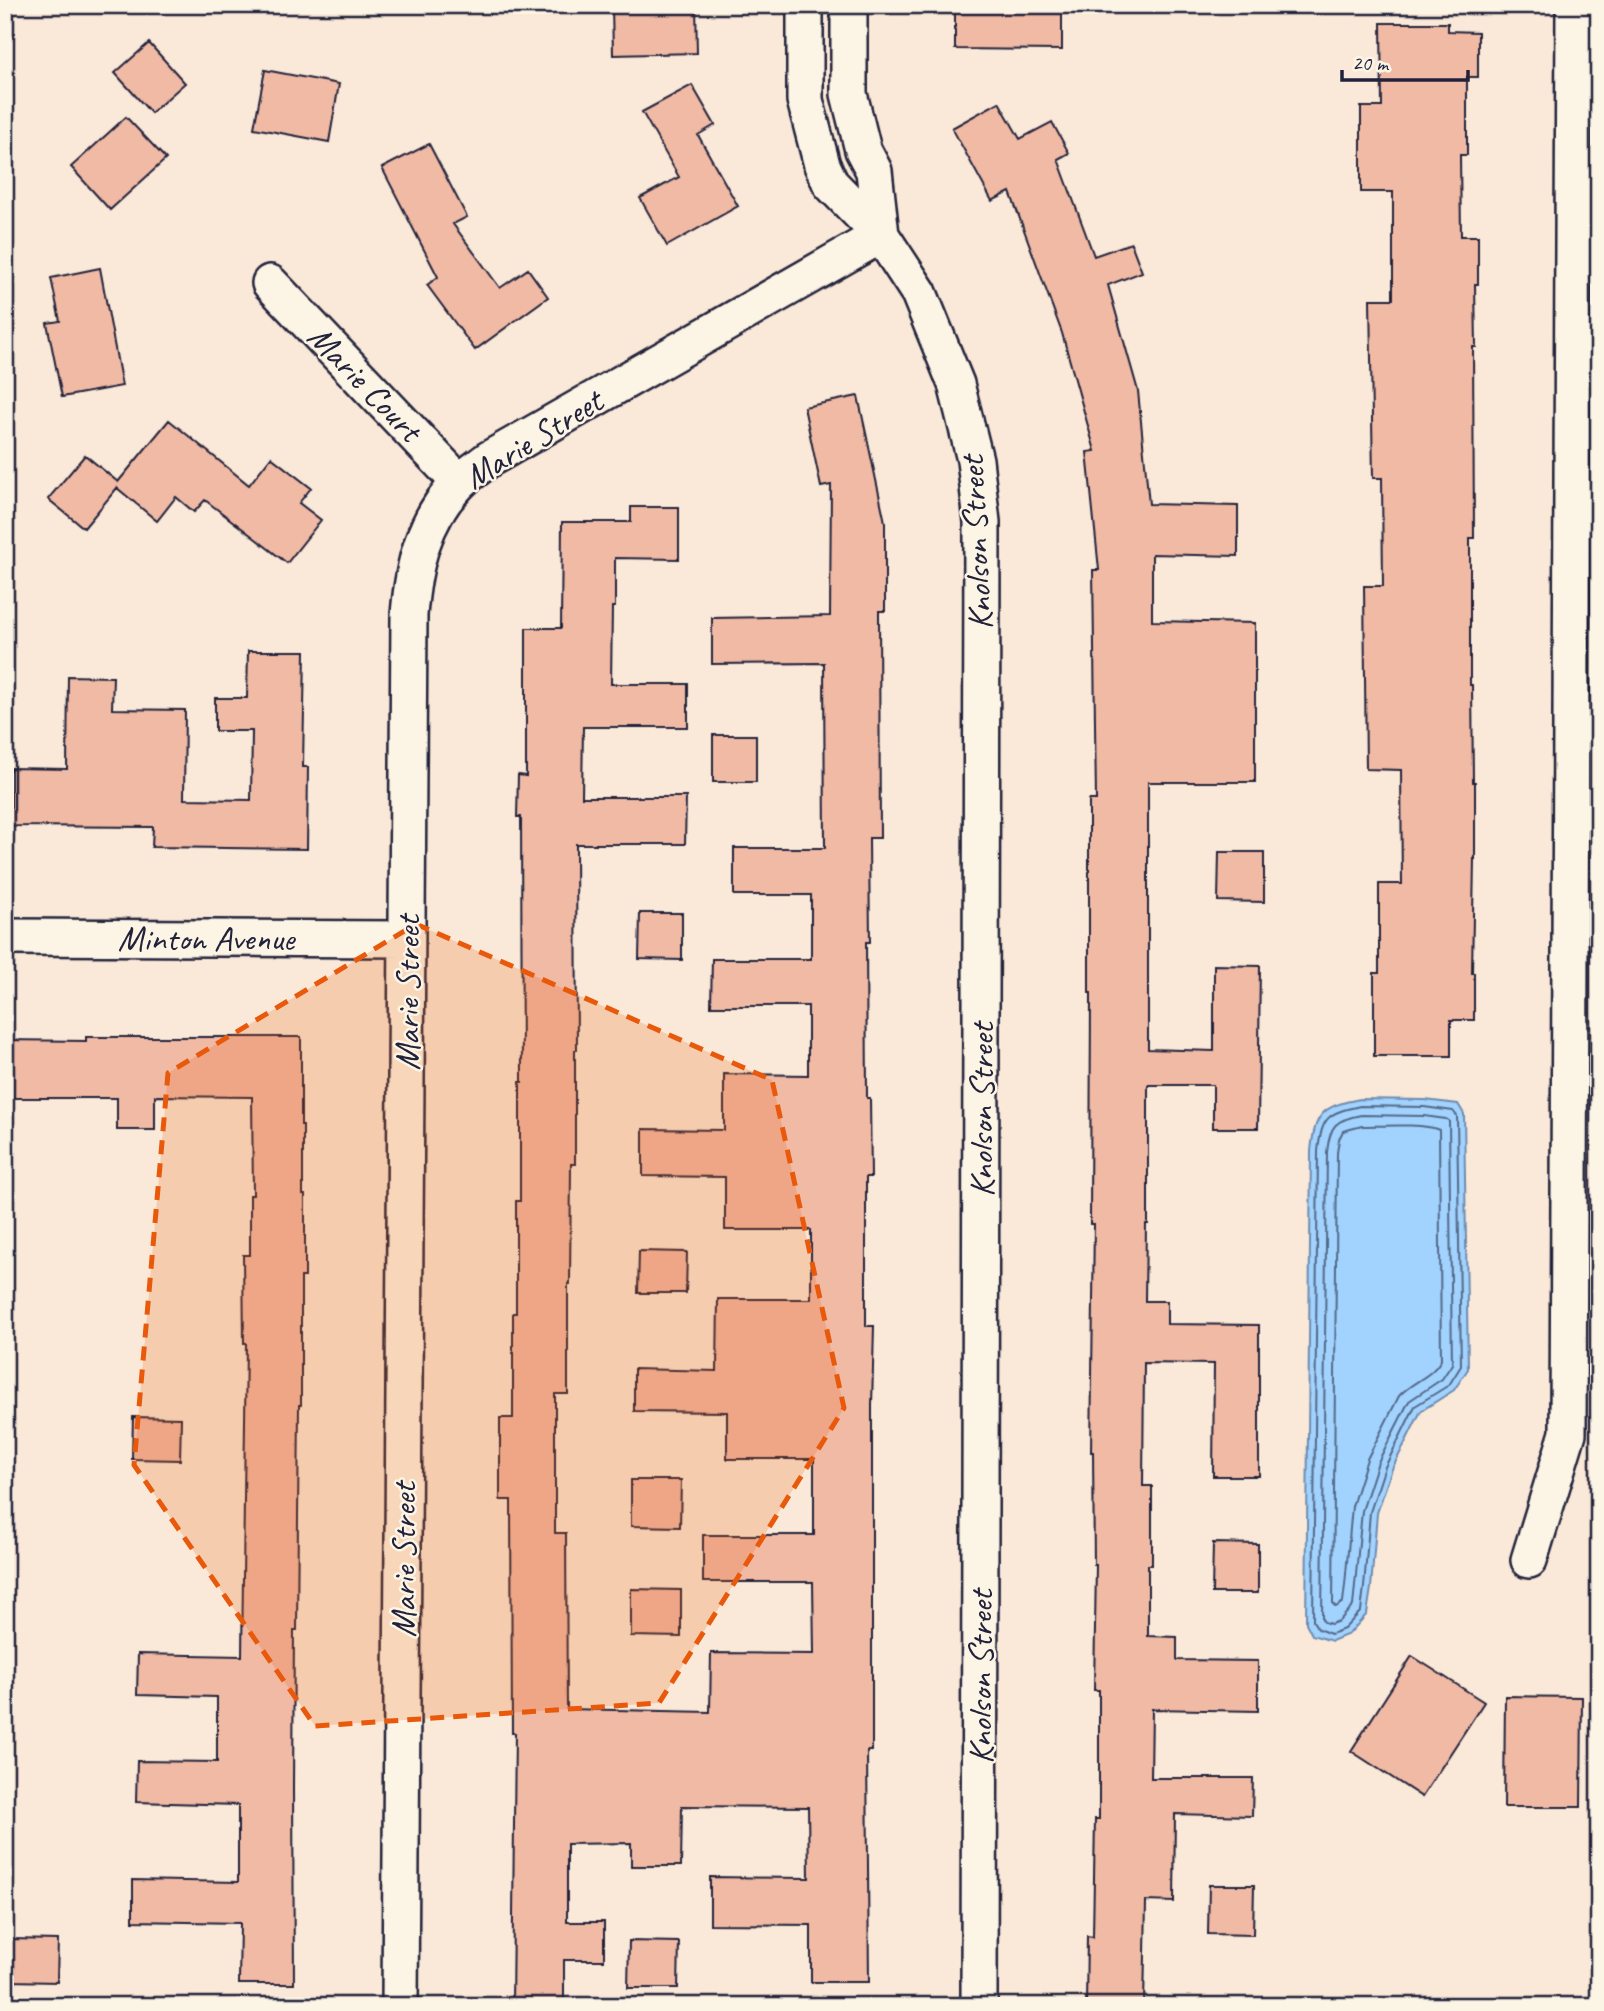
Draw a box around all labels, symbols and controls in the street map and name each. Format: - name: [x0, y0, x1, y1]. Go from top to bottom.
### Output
- scale bar: [1342, 38, 1468, 82]
- text: 20 m: [1352, 50, 1390, 76]
- street label: Marie Court: [298, 315, 434, 454]
- street label: Marie Street: [455, 377, 614, 499]
- street label: Knolson Street: [949, 451, 1003, 631]
- street label: Marie Street: [385, 912, 430, 1071]
- street label: Minton Avenue: [118, 916, 297, 961]
- street label: Knolson Street: [959, 1020, 1004, 1197]
- street label: Marie Street: [381, 1479, 426, 1638]
- street label: Knolson Street: [958, 1587, 1003, 1764]

